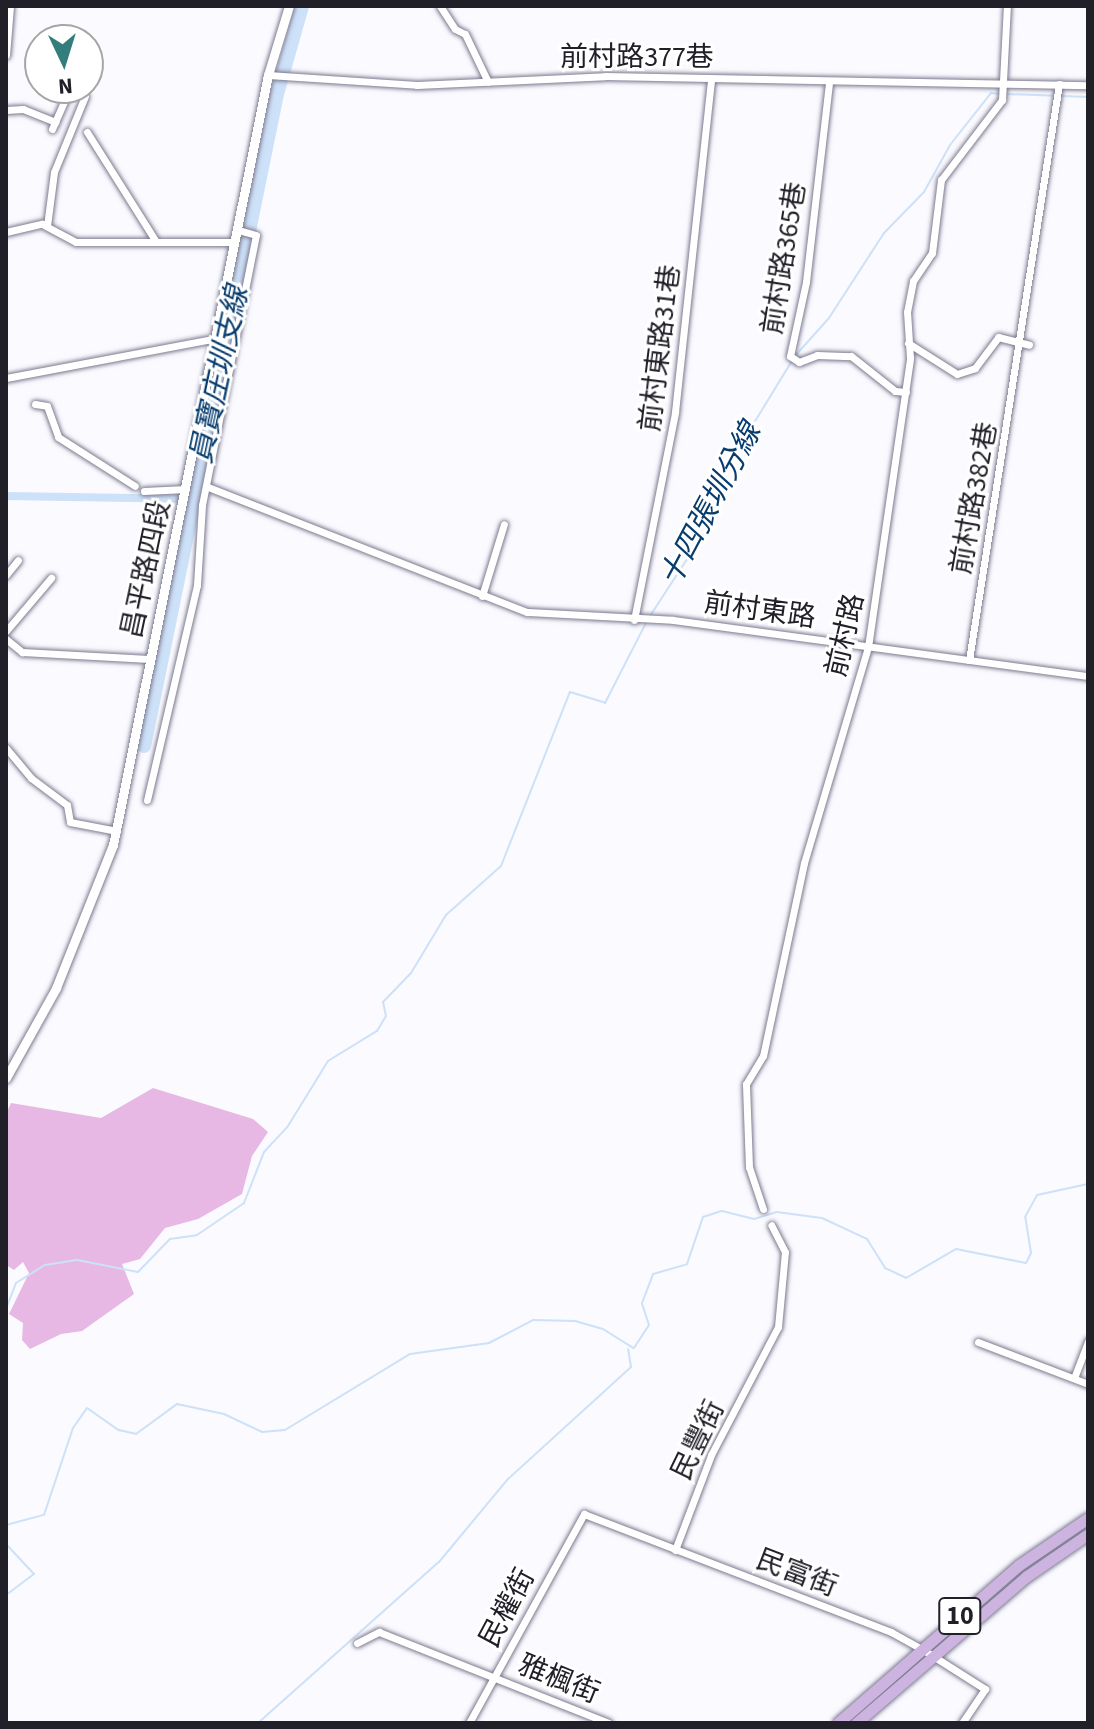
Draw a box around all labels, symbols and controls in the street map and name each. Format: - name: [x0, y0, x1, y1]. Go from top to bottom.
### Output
- north arrow: [24, 24, 104, 104]
- street label: 前村路377巷: [560, 40, 714, 74]
- text: N: [57, 69, 74, 102]
- street label: 前村路365巷: [755, 179, 813, 337]
- street label: 前村東路31巷: [633, 263, 687, 433]
- water label: 員寶庄圳支線: [184, 283, 256, 467]
- water label: 十四張圳分線: [653, 417, 769, 593]
- street label: 前村路382巷: [944, 419, 1004, 577]
- street label: 昌平路四段: [115, 497, 177, 641]
- street label: 前村東路: [702, 586, 818, 634]
- street label: 前村路: [819, 590, 871, 680]
- street label: 民豐街: [664, 1395, 732, 1485]
- street label: 民富街: [752, 1542, 842, 1604]
- street label: 民權街: [472, 1563, 542, 1653]
- road number: 10: [938, 1594, 982, 1638]
- street label: 雅楓街: [514, 1648, 604, 1710]

